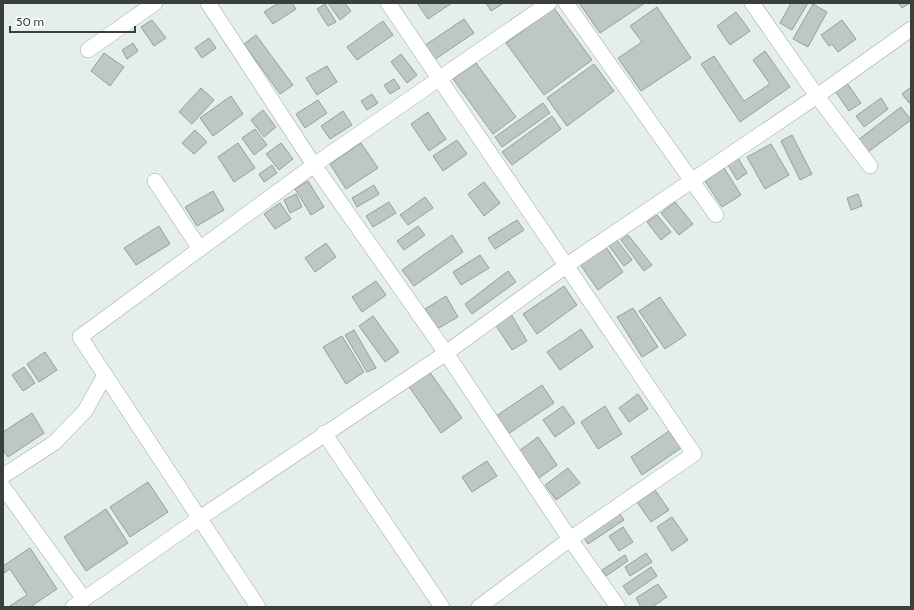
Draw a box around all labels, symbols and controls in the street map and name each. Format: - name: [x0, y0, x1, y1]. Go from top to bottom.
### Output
- scale bar: [10, 8, 135, 34]
- text: 50 m: [16, 14, 44, 29]

